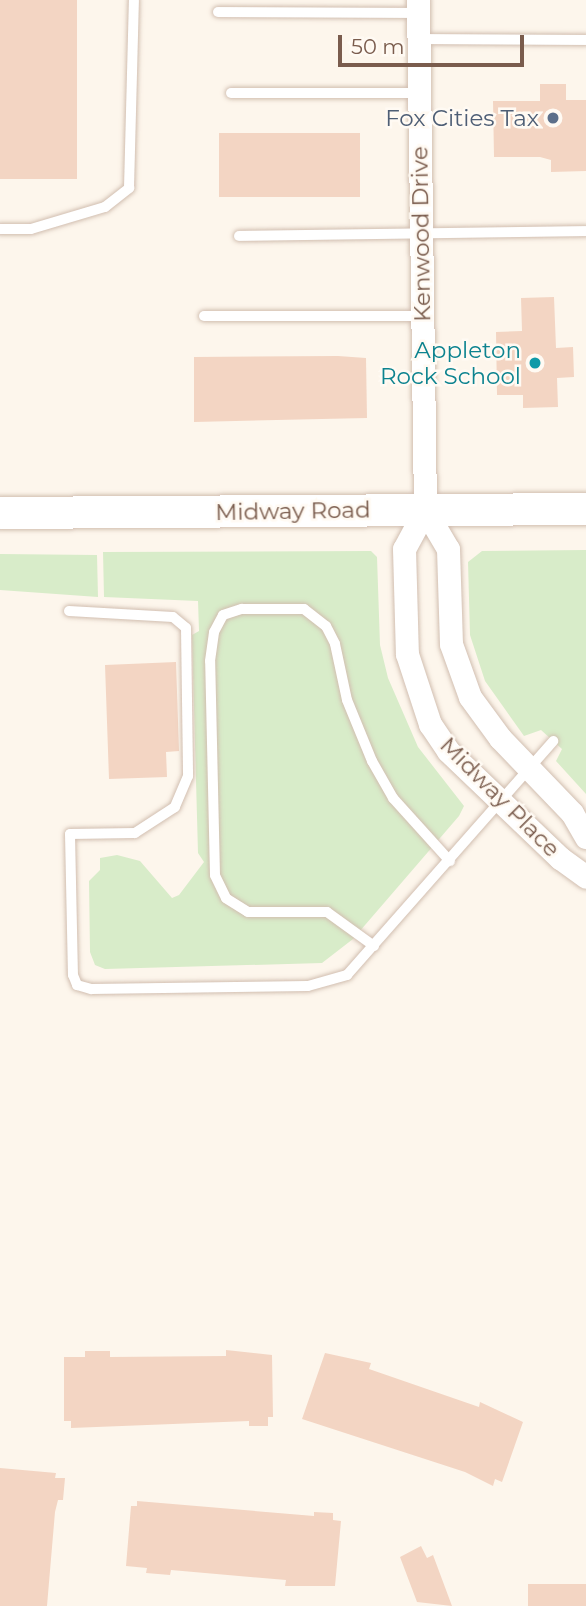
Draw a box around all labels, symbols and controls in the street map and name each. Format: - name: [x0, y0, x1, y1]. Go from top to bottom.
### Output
- scale bar: [341, 21, 526, 65]
- text: 50 m: [351, 34, 405, 59]
- place label: Fox Cities Tax: [385, 104, 539, 132]
- marker: Fox Cities Tax: [545, 110, 561, 126]
- street label: Kenwood Drive: [406, 146, 436, 322]
- place label: Appleton Rock School: [380, 336, 521, 390]
- marker: Appleton Rock School: [527, 355, 543, 371]
- street label: Midway Road: [215, 496, 371, 526]
- street label: Midway Place: [434, 731, 566, 863]

